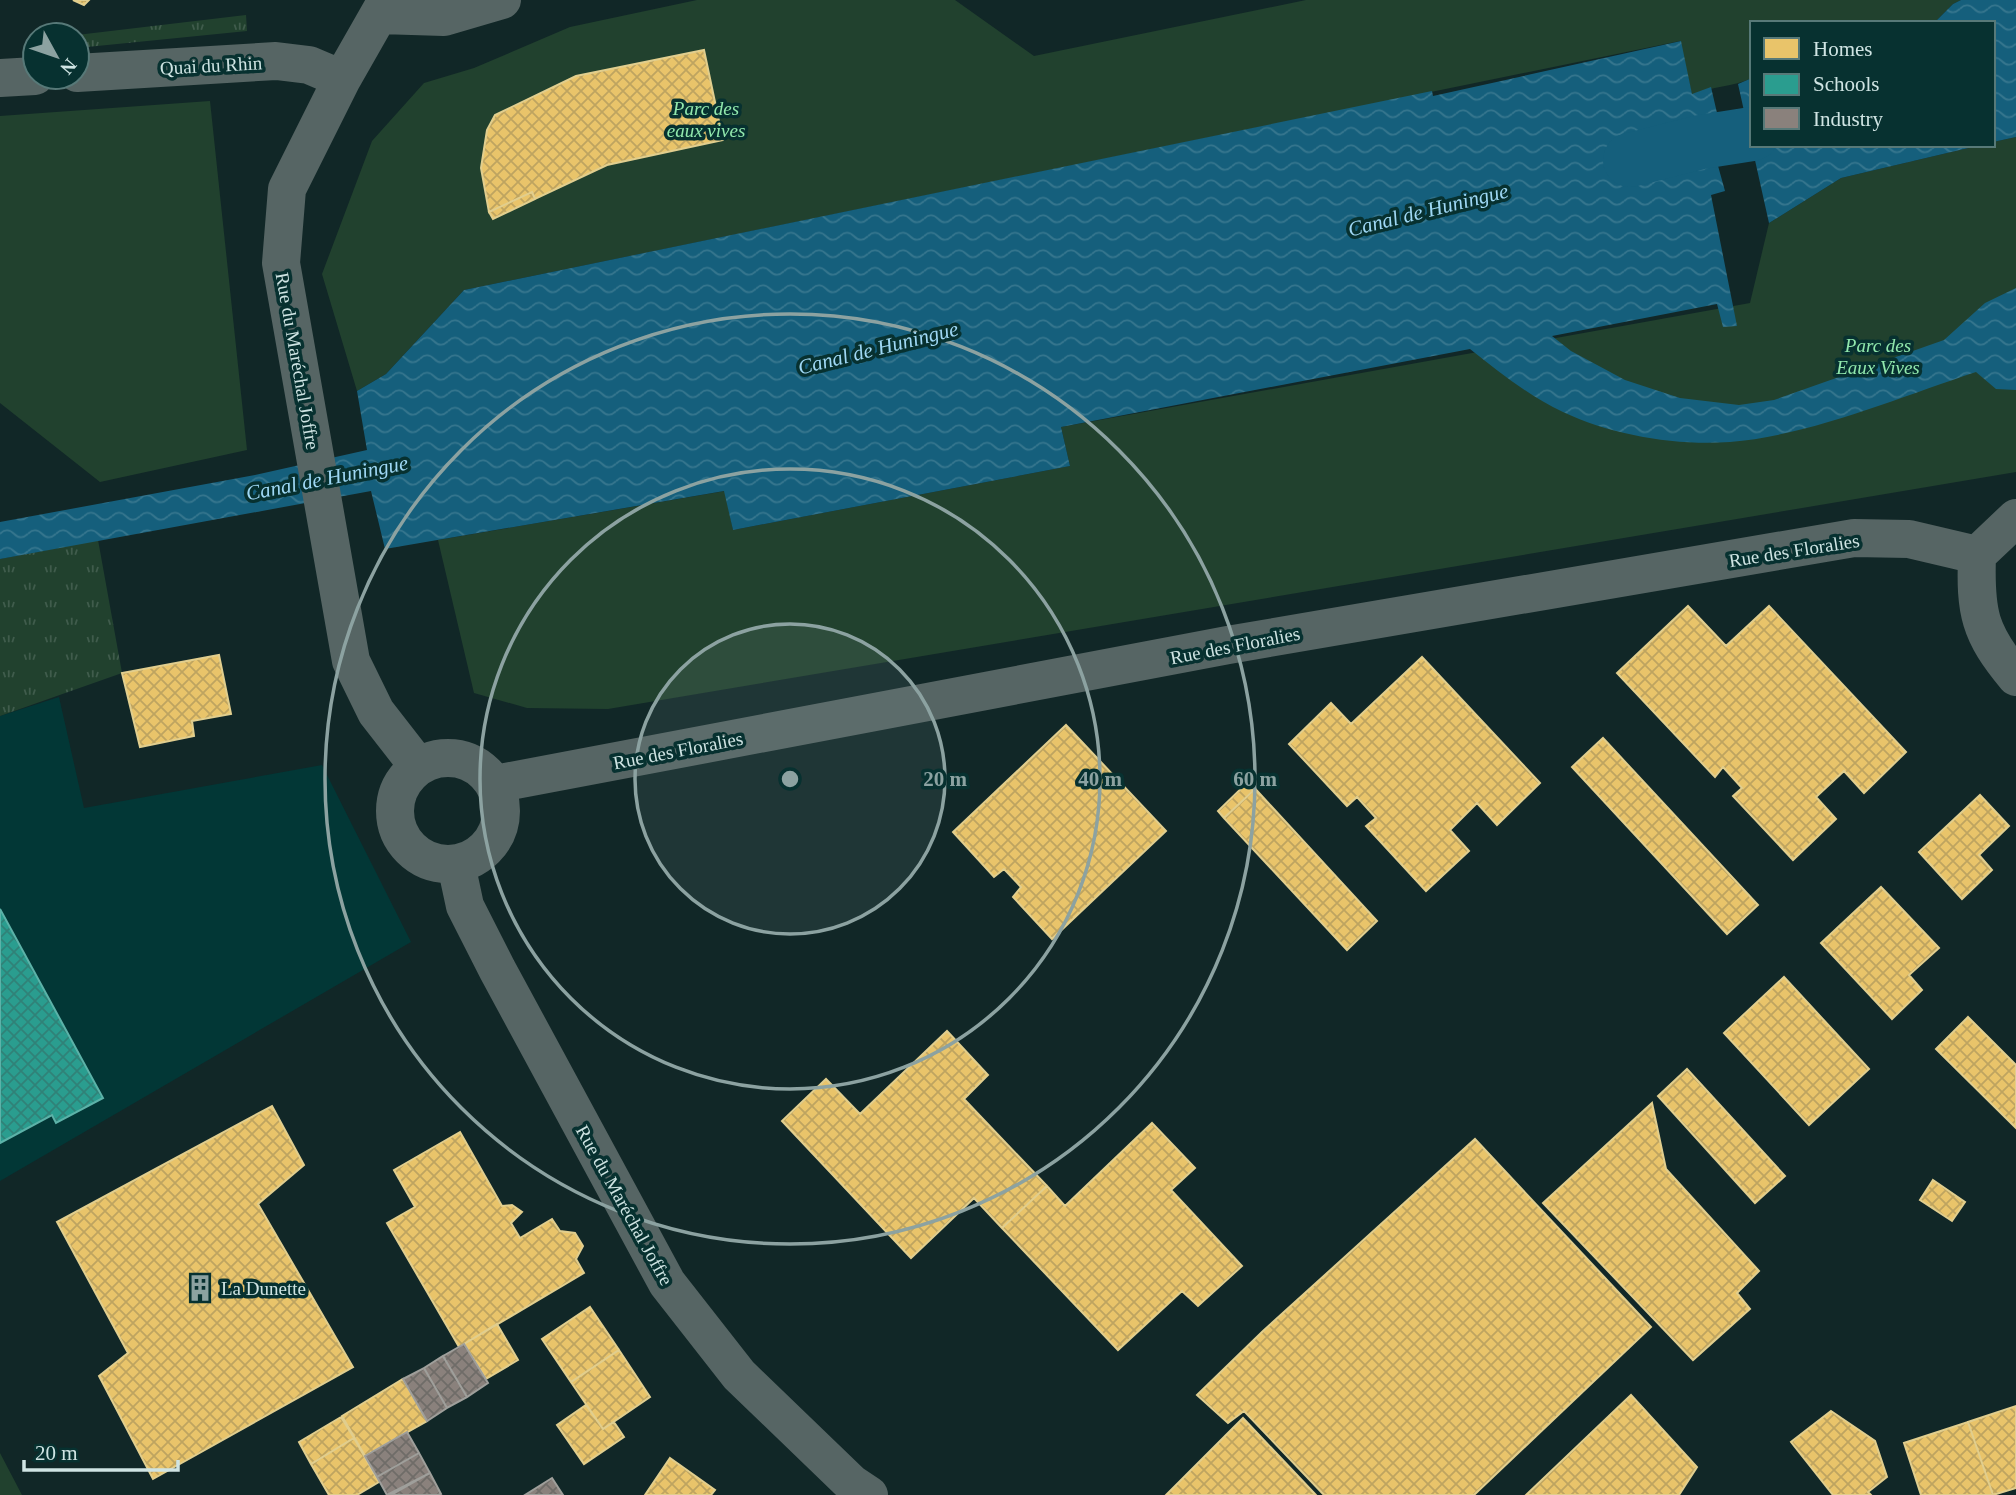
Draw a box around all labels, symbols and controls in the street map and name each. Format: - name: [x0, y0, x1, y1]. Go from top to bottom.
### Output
- north arrow: [21, 21, 91, 91]
- legend: [1750, 21, 1995, 147]
- text: Homes: [1813, 37, 1873, 61]
- street label: Quai du Rhin: [159, 52, 263, 79]
- text: N: [56, 55, 81, 79]
- text: Schools: [1813, 72, 1880, 96]
- park label: Parc des eaux vives: [667, 98, 745, 141]
- text: Industry: [1813, 107, 1883, 131]
- water label: Canal de Huningue: [1345, 178, 1511, 242]
- street label: Rue du Maréchal Joffre: [272, 271, 323, 451]
- water label: Canal de Huningue: [795, 316, 961, 380]
- park label: Parc des Eaux Vives: [1835, 335, 1920, 378]
- water label: Canal de Huningue: [244, 451, 410, 505]
- street label: Rue des Floralies: [1727, 530, 1861, 571]
- street label: Rue des Floralies: [1168, 623, 1302, 668]
- street label: Rue des Floralies: [611, 728, 745, 773]
- centre of rings: [778, 767, 802, 791]
- text: 20 m: [923, 767, 967, 791]
- text: 40 m: [1078, 767, 1122, 791]
- text: 60 m: [1233, 767, 1277, 791]
- street label: Rue du Maréchal Joffre: [572, 1122, 677, 1289]
- building icon: La Dunette: [185, 1273, 215, 1303]
- place label: La Dunette: [221, 1278, 306, 1299]
- scale bar: [24, 1428, 178, 1472]
- text: 20 m: [35, 1441, 78, 1465]

